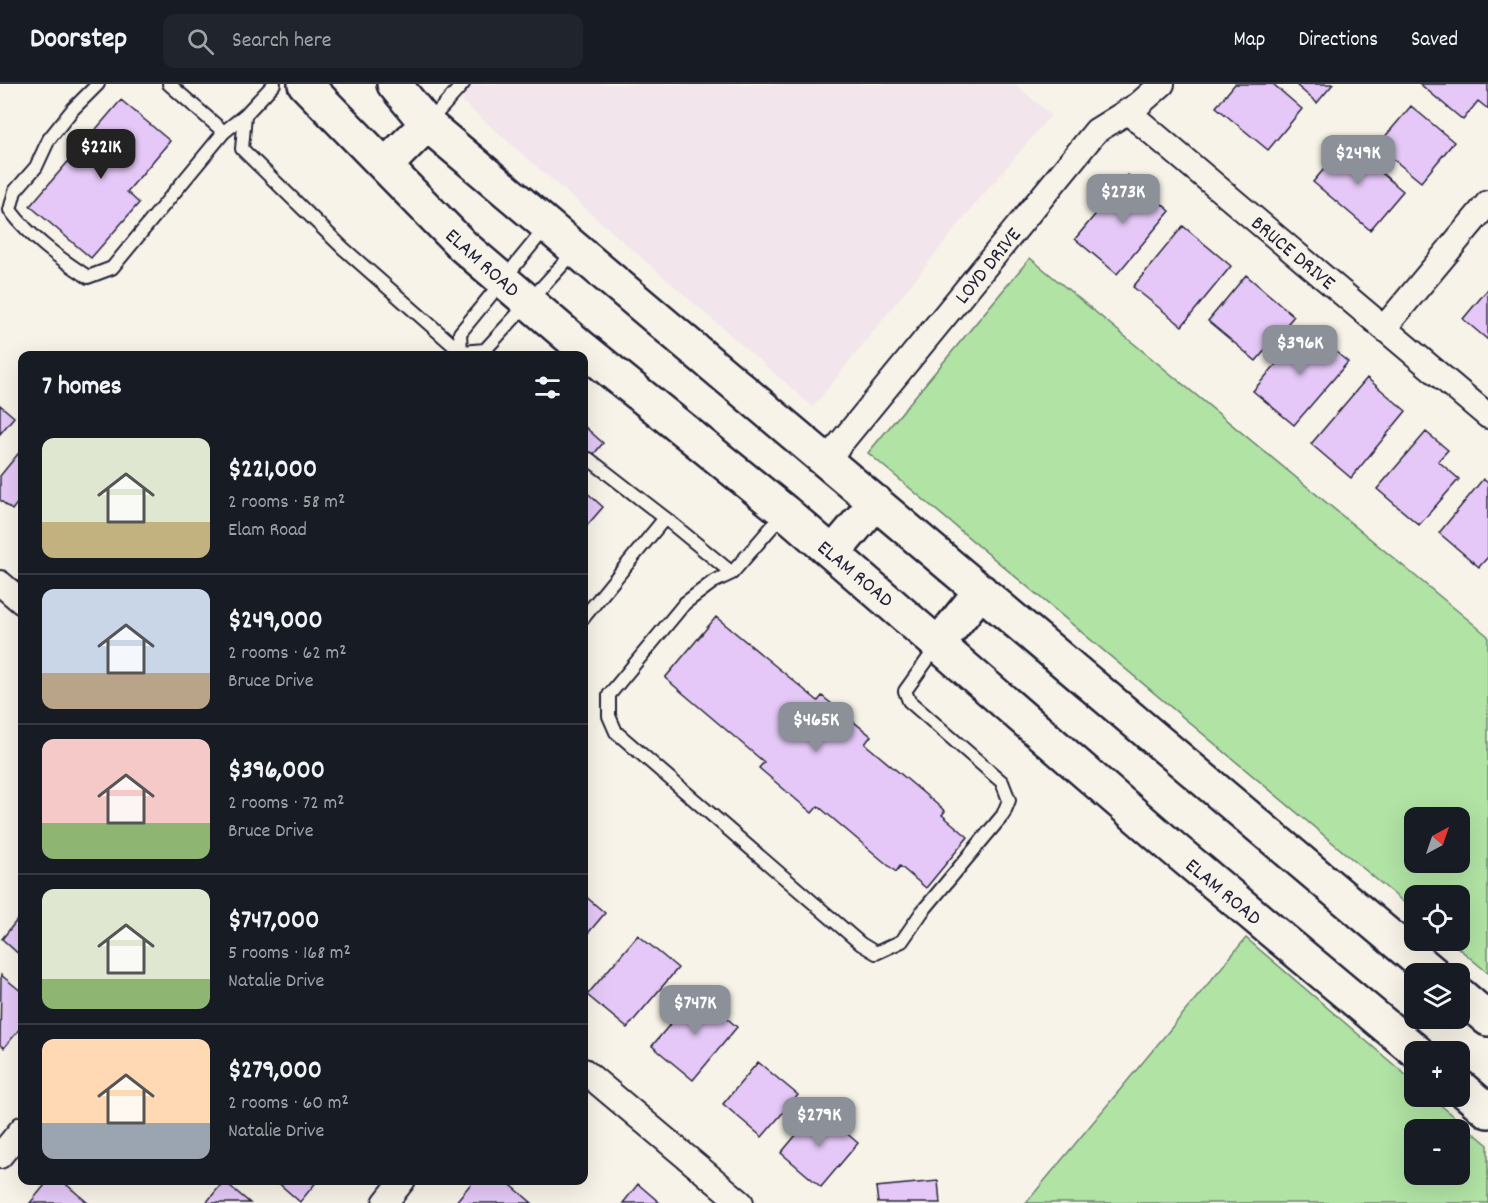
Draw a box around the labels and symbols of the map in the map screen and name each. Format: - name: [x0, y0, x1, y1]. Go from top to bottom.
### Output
- pin: $221K: [59, 129, 143, 180]
- pin: $249K: [1316, 135, 1400, 186]
- pin: $273K: [1081, 174, 1165, 225]
- street label: BRUCE DRIVE: [1243, 210, 1341, 299]
- street label: LOYD DRIVE: [949, 222, 1030, 312]
- street label: ELAM ROAD: [437, 223, 525, 306]
- pin: $396K: [1258, 325, 1342, 376]
- street label: ELAM ROAD: [809, 534, 899, 616]
- pin: $465K: [774, 702, 858, 753]
- north arrow: [1404, 807, 1470, 873]
- street label: ELAM ROAD: [1177, 852, 1267, 934]
- pin: $747K: [653, 985, 737, 1036]
- pin: $279K: [777, 1097, 861, 1148]

